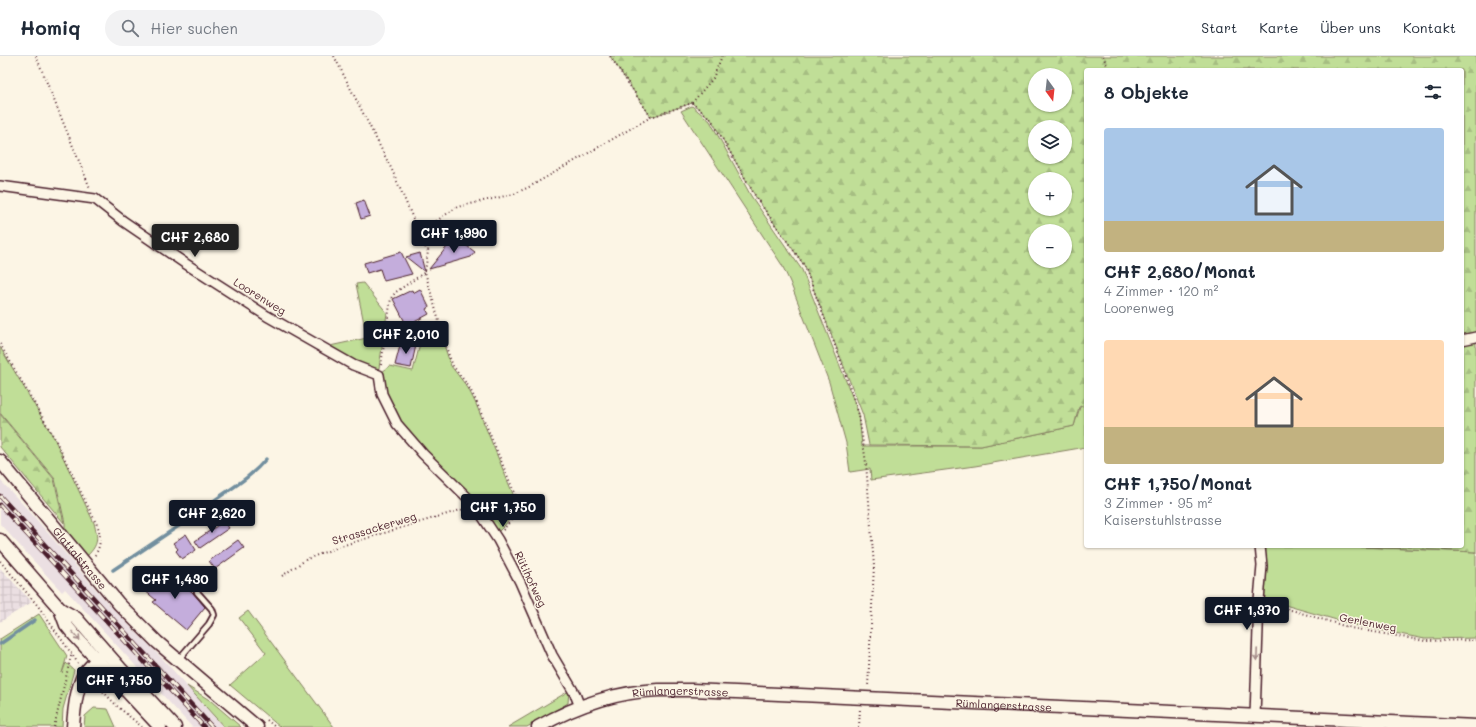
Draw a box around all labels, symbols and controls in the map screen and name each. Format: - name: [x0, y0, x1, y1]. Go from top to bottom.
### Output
- search box: [105, 10, 385, 46]
- text: Homiq: [20, 15, 81, 40]
- icon: search: [119, 17, 141, 39]
- text: Hier suchen: [151, 18, 238, 38]
- text: Start: [1201, 18, 1237, 37]
- text: Karte: [1259, 18, 1298, 37]
- text: Über uns: [1320, 18, 1381, 37]
- text: Kontakt: [1403, 18, 1456, 37]
- north arrow: [1028, 68, 1072, 112]
- map controls: [1028, 68, 1072, 268]
- text: 8 Objekte: [1104, 81, 1189, 103]
- icon: filters: [1422, 81, 1444, 103]
- button: layers: [1028, 120, 1072, 164]
- icon: home: [1238, 154, 1310, 226]
- button: +: [1028, 172, 1072, 216]
- pin: CHF 1,990: [408, 220, 500, 254]
- pin: CHF 2,680: [149, 224, 241, 258]
- text: CHF 1,990: [421, 224, 487, 241]
- button: −: [1028, 224, 1072, 268]
- text: CHF 2,680: [161, 228, 229, 245]
- text: CHF 2,680/Monat: [1104, 260, 1256, 282]
- street label: Loorenweg: [231, 274, 289, 318]
- text: 4 Zimmer · 120 m²: [1104, 282, 1218, 299]
- text: Loorenweg: [1104, 299, 1174, 316]
- pin: CHF 2,010: [360, 321, 452, 355]
- text: CHF 2,010: [373, 325, 439, 342]
- icon: home: [1238, 366, 1310, 438]
- text: CHF 1,750/Monat: [1104, 472, 1252, 494]
- pin: CHF 1,750: [457, 494, 549, 528]
- text: 3 Zimmer · 95 m²: [1104, 494, 1213, 511]
- text: CHF 1,750: [470, 498, 536, 515]
- pin: CHF 2,620: [166, 500, 258, 534]
- text: CHF 2,620: [178, 504, 246, 521]
- street label: Strassackerweg: [330, 508, 418, 548]
- text: Kaiserstuhlstrasse: [1104, 511, 1222, 528]
- street label: Glattalstrasse: [50, 523, 111, 592]
- street label: Rütihofweg: [512, 549, 550, 609]
- pin: CHF 1,430: [129, 566, 221, 600]
- text: CHF 1,430: [141, 570, 209, 587]
- pin: CHF 1,370: [1201, 597, 1293, 631]
- text: CHF 1,370: [1214, 601, 1280, 618]
- street label: Gerlenweg: [1338, 609, 1398, 635]
- one-way arrow: [71, 631, 80, 641]
- one-way arrow: [1253, 648, 1261, 661]
- pin: CHF 1,750: [73, 667, 165, 701]
- text: CHF 1,750: [86, 671, 152, 688]
- street label: Rümlangerstrasse: [631, 683, 729, 700]
- street label: Rümlangerstrasse: [955, 695, 1053, 714]

